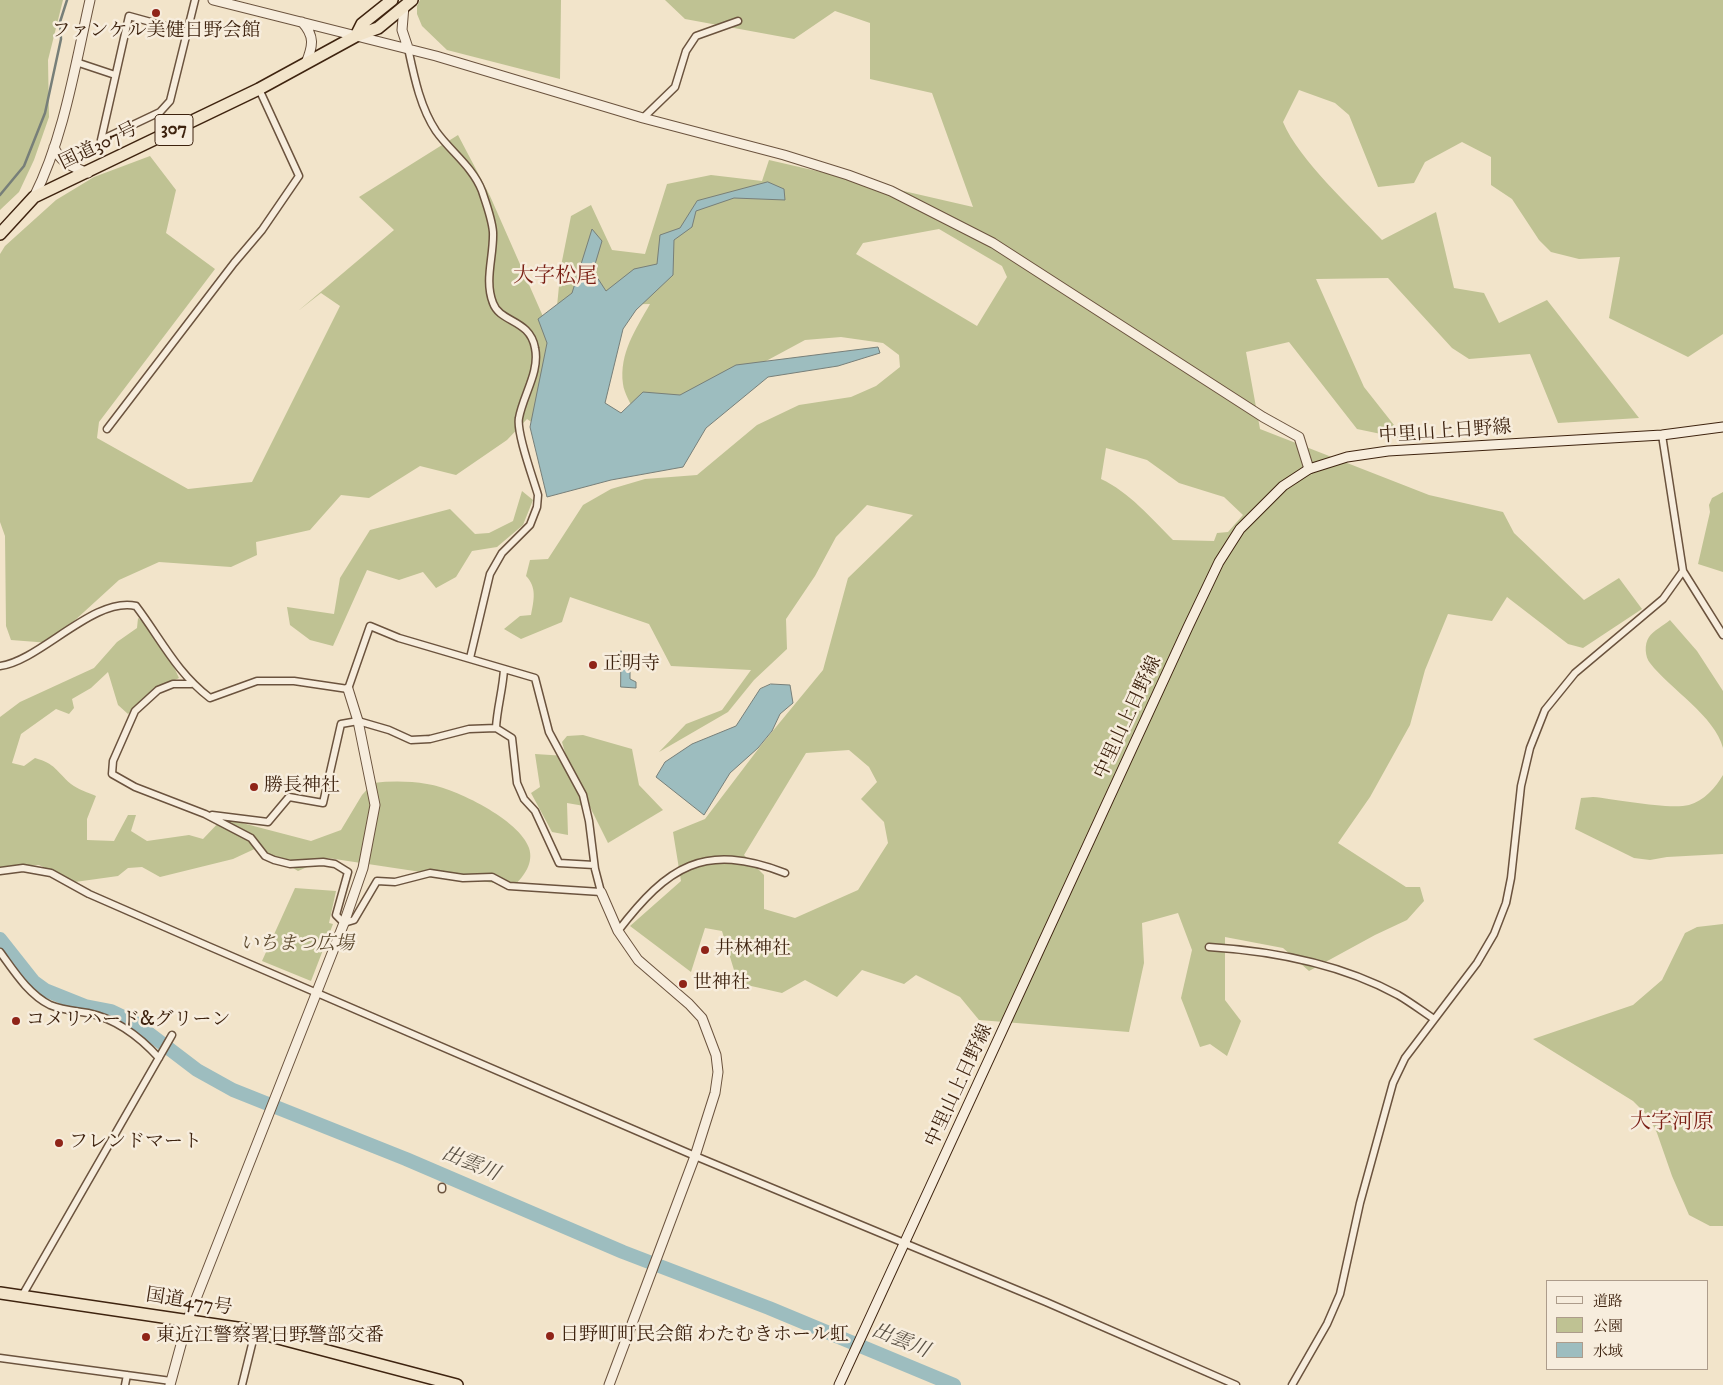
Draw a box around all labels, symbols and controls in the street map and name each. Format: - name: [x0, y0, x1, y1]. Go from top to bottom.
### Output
- marker: ファンケル美健日野会館: [150, 7, 162, 19]
- place label: ファンケル美健日野会館: [52, 21, 260, 43]
- road number: 307: [155, 114, 193, 146]
- street label: 国道307号: [56, 118, 142, 176]
- district label: 大字松尾: [513, 265, 597, 291]
- street label: 中里山上日野線: [1378, 417, 1512, 449]
- street label: 中里山上日野線: [1091, 653, 1167, 783]
- place label: 正明寺: [603, 654, 660, 676]
- marker: 正明寺: [587, 659, 599, 671]
- place label: 勝長神社: [264, 776, 340, 798]
- marker: 勝長神社: [248, 781, 260, 793]
- park label: いちまつ広場: [240, 934, 354, 956]
- place label: 井林神社: [715, 939, 791, 961]
- marker: 井林神社: [699, 944, 711, 956]
- place label: 世神社: [693, 973, 750, 995]
- marker: 世神社: [677, 978, 689, 990]
- place label: コメリハード&グリーン: [26, 1010, 231, 1032]
- marker: コメリハード&グリーン: [10, 1015, 22, 1027]
- street label: 中里山上日野線: [922, 1021, 998, 1151]
- district label: 大字河原: [1630, 1111, 1714, 1137]
- place label: フレンドマート: [69, 1132, 202, 1154]
- marker: フレンドマート: [53, 1137, 65, 1149]
- water label: 出雲川: [438, 1143, 502, 1187]
- legend: [1546, 1280, 1708, 1370]
- street label: 国道477号: [144, 1285, 234, 1321]
- text: 道路: [1593, 1292, 1623, 1311]
- text: 公園: [1593, 1317, 1623, 1336]
- water label: 出雲川: [868, 1320, 932, 1364]
- place label: 日野町町民会館 わたむきホール虹: [560, 1325, 849, 1347]
- place label: 東近江警察署日野警部交番: [156, 1326, 384, 1348]
- marker: 日野町町民会館 わたむきホール虹: [544, 1330, 556, 1342]
- marker: 東近江警察署日野警部交番: [140, 1331, 152, 1343]
- text: 水域: [1593, 1342, 1623, 1361]

